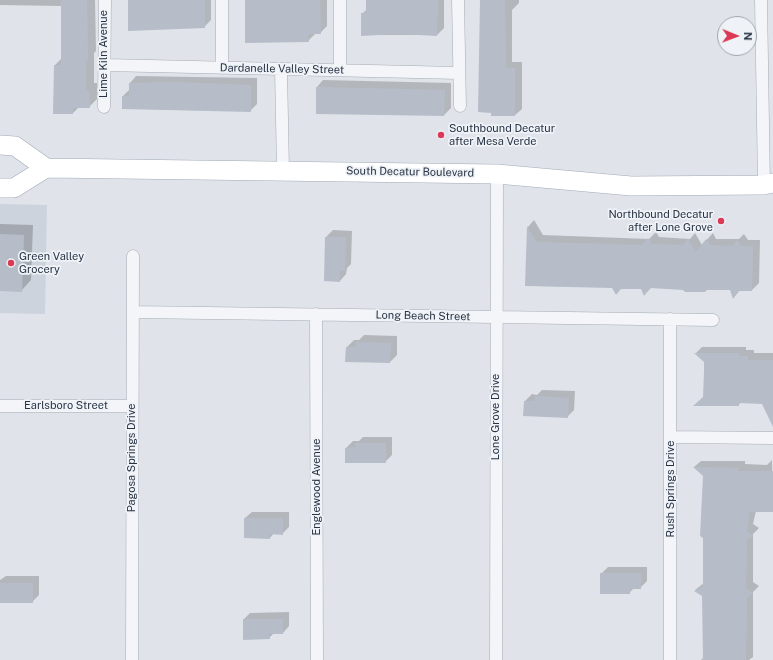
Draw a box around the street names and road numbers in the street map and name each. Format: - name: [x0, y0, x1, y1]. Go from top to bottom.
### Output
- street label: Lime Kiln Avenue: [97, 10, 111, 98]
- street label: Dardanelle Valley Street: [220, 61, 344, 77]
- street label: South Decatur Boulevard: [346, 164, 474, 180]
- street label: Long Beach Street: [375, 309, 471, 323]
- street label: Lone Grove Drive: [489, 374, 503, 460]
- street label: Earlsboro Street: [24, 399, 108, 413]
- street label: Pagosa Springs Drive: [125, 404, 139, 512]
- street label: Englewood Avenue: [310, 438, 324, 536]
- street label: Rush Springs Drive: [664, 441, 678, 537]

